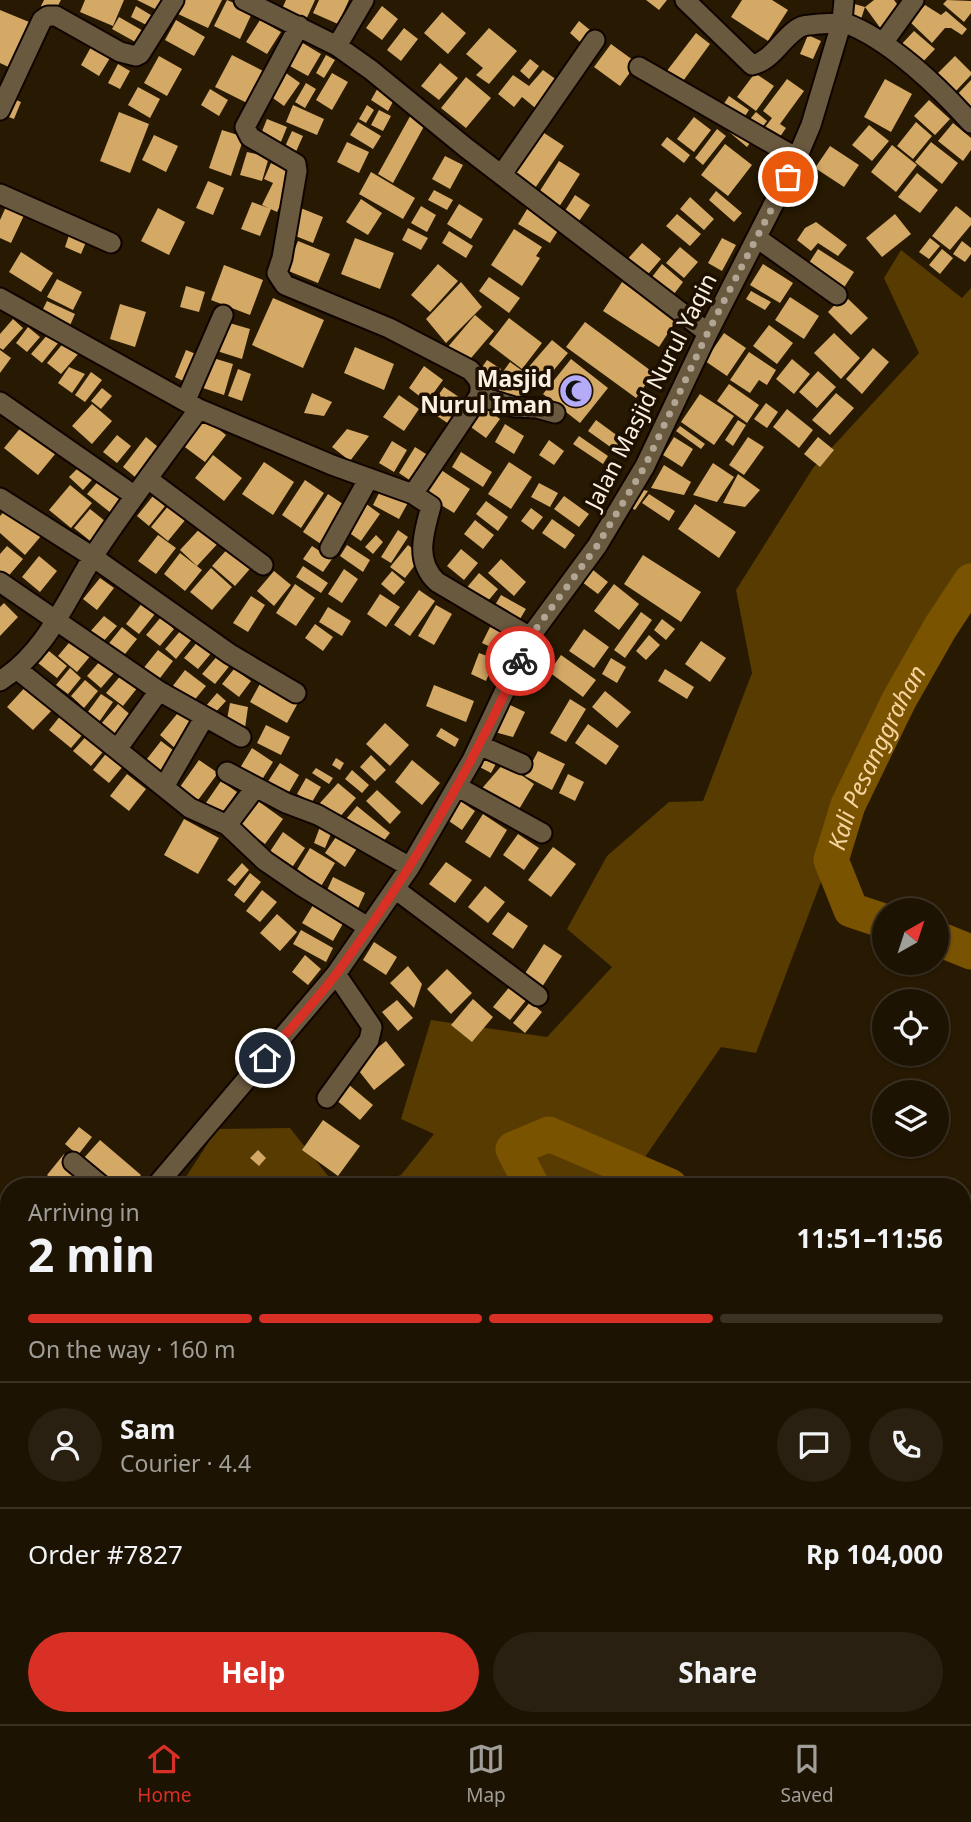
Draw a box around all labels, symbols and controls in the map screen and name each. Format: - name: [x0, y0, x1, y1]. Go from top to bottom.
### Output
- pin: [758, 147, 818, 207]
- icon: bag: [769, 158, 807, 196]
- street label: Jalan Masjid Nurul Yaqin: [576, 267, 724, 516]
- place label: Masjid Nurul Iman: [420, 362, 552, 420]
- mosque icon: Masjid Nurul Iman: [557, 372, 595, 410]
- courier: [485, 626, 555, 696]
- icon: bike: [501, 642, 539, 680]
- water label: Kali Pesanggrahan: [819, 658, 932, 854]
- north arrow: [872, 898, 948, 975]
- map controls: [872, 898, 949, 1157]
- button: locate: [872, 989, 949, 1066]
- pin: [235, 1028, 295, 1088]
- icon: home: [246, 1039, 284, 1077]
- button: layers: [872, 1080, 949, 1157]
- text: Arriving in: [28, 1196, 140, 1228]
- text: 11:51–11:56: [796, 1220, 943, 1256]
- text: 2 min: [28, 1223, 155, 1285]
- text: On the way · 160 m: [28, 1333, 235, 1365]
- button: person: [28, 1408, 102, 1482]
- button: chat: [777, 1408, 851, 1482]
- button: phone: [869, 1408, 943, 1482]
- text: Sam: [120, 1411, 175, 1447]
- text: Courier · 4.4: [120, 1447, 251, 1479]
- text: Order #7827: [28, 1536, 183, 1572]
- text: Rp 104,000: [806, 1536, 943, 1572]
- button: Help: [28, 1632, 479, 1712]
- button: Share: [493, 1632, 943, 1712]
- tab: Home: [137, 1740, 191, 1808]
- tab: Map: [466, 1740, 506, 1808]
- tab: Saved: [780, 1740, 834, 1808]

